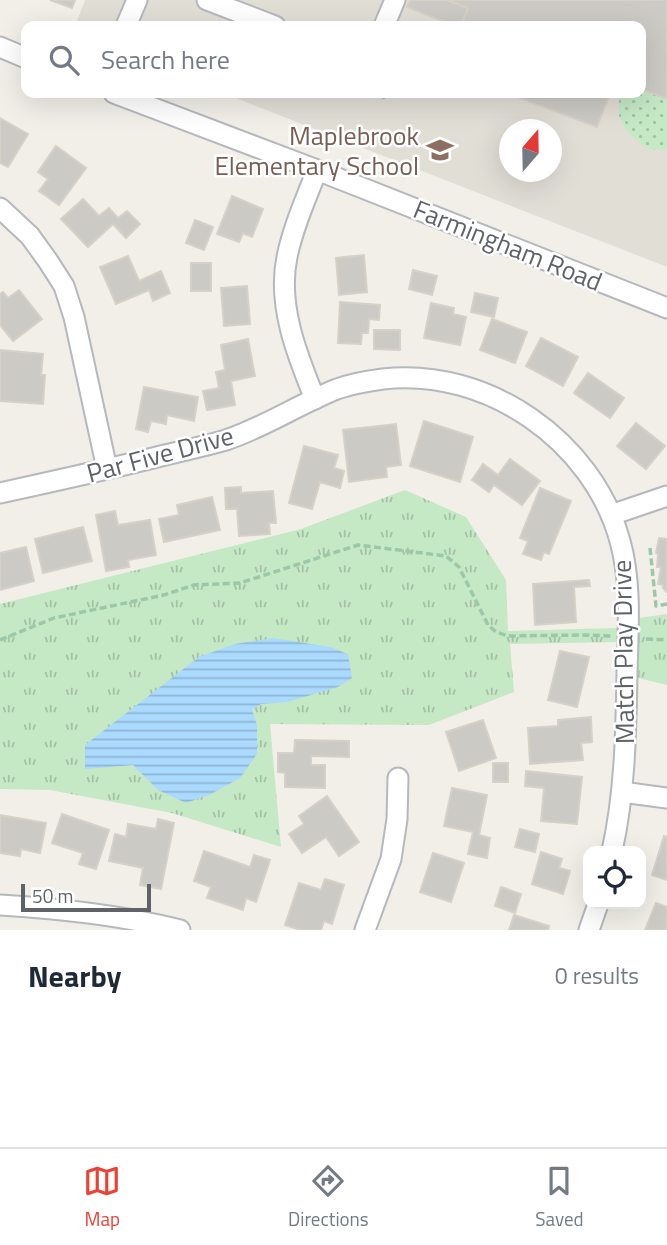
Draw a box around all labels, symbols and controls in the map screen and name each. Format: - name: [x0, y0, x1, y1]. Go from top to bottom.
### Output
- search box: [21, 21, 646, 98]
- text: Search here: [101, 40, 230, 79]
- icon: search: [45, 41, 83, 79]
- place label: Maplebrook Elementary School: [214, 116, 419, 185]
- north arrow: [499, 119, 562, 182]
- school or university icon: Maplebrook Elementary School: [425, 135, 455, 165]
- street label: Farmingham Road: [408, 189, 608, 301]
- street label: Par Five Drive: [82, 416, 238, 492]
- street label: Match Play Drive: [602, 559, 644, 745]
- map controls: [583, 846, 646, 909]
- button: locate: [583, 846, 646, 909]
- scale bar: [21, 881, 150, 913]
- text: 50 m: [32, 881, 73, 910]
- text: Nearby: [28, 953, 121, 999]
- text: 0 results: [555, 958, 639, 993]
- tab: Map: [83, 1162, 121, 1233]
- tab: Directions: [288, 1162, 369, 1233]
- tab: Saved: [535, 1162, 584, 1233]

